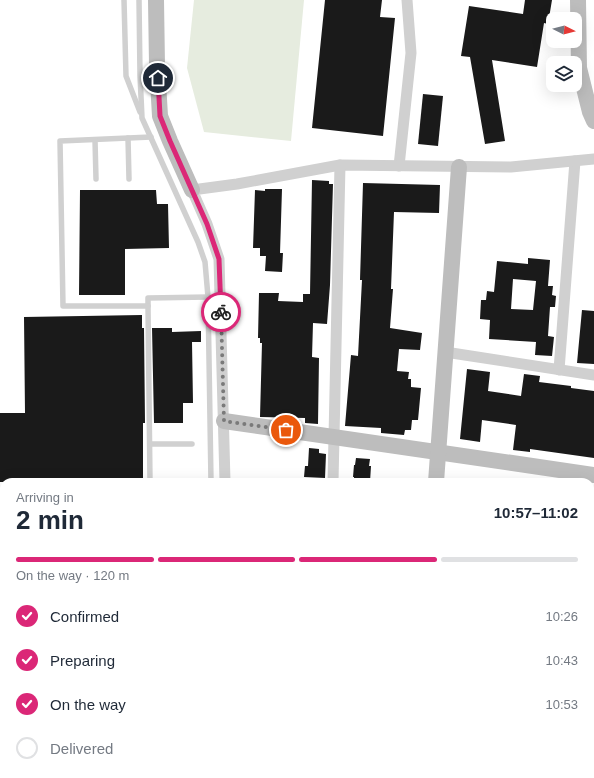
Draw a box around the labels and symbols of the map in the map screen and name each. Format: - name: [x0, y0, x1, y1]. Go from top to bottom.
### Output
- north arrow: [546, 12, 582, 48]
- pin: [141, 61, 175, 95]
- courier: [201, 292, 241, 332]
- pin: [269, 413, 303, 447]

